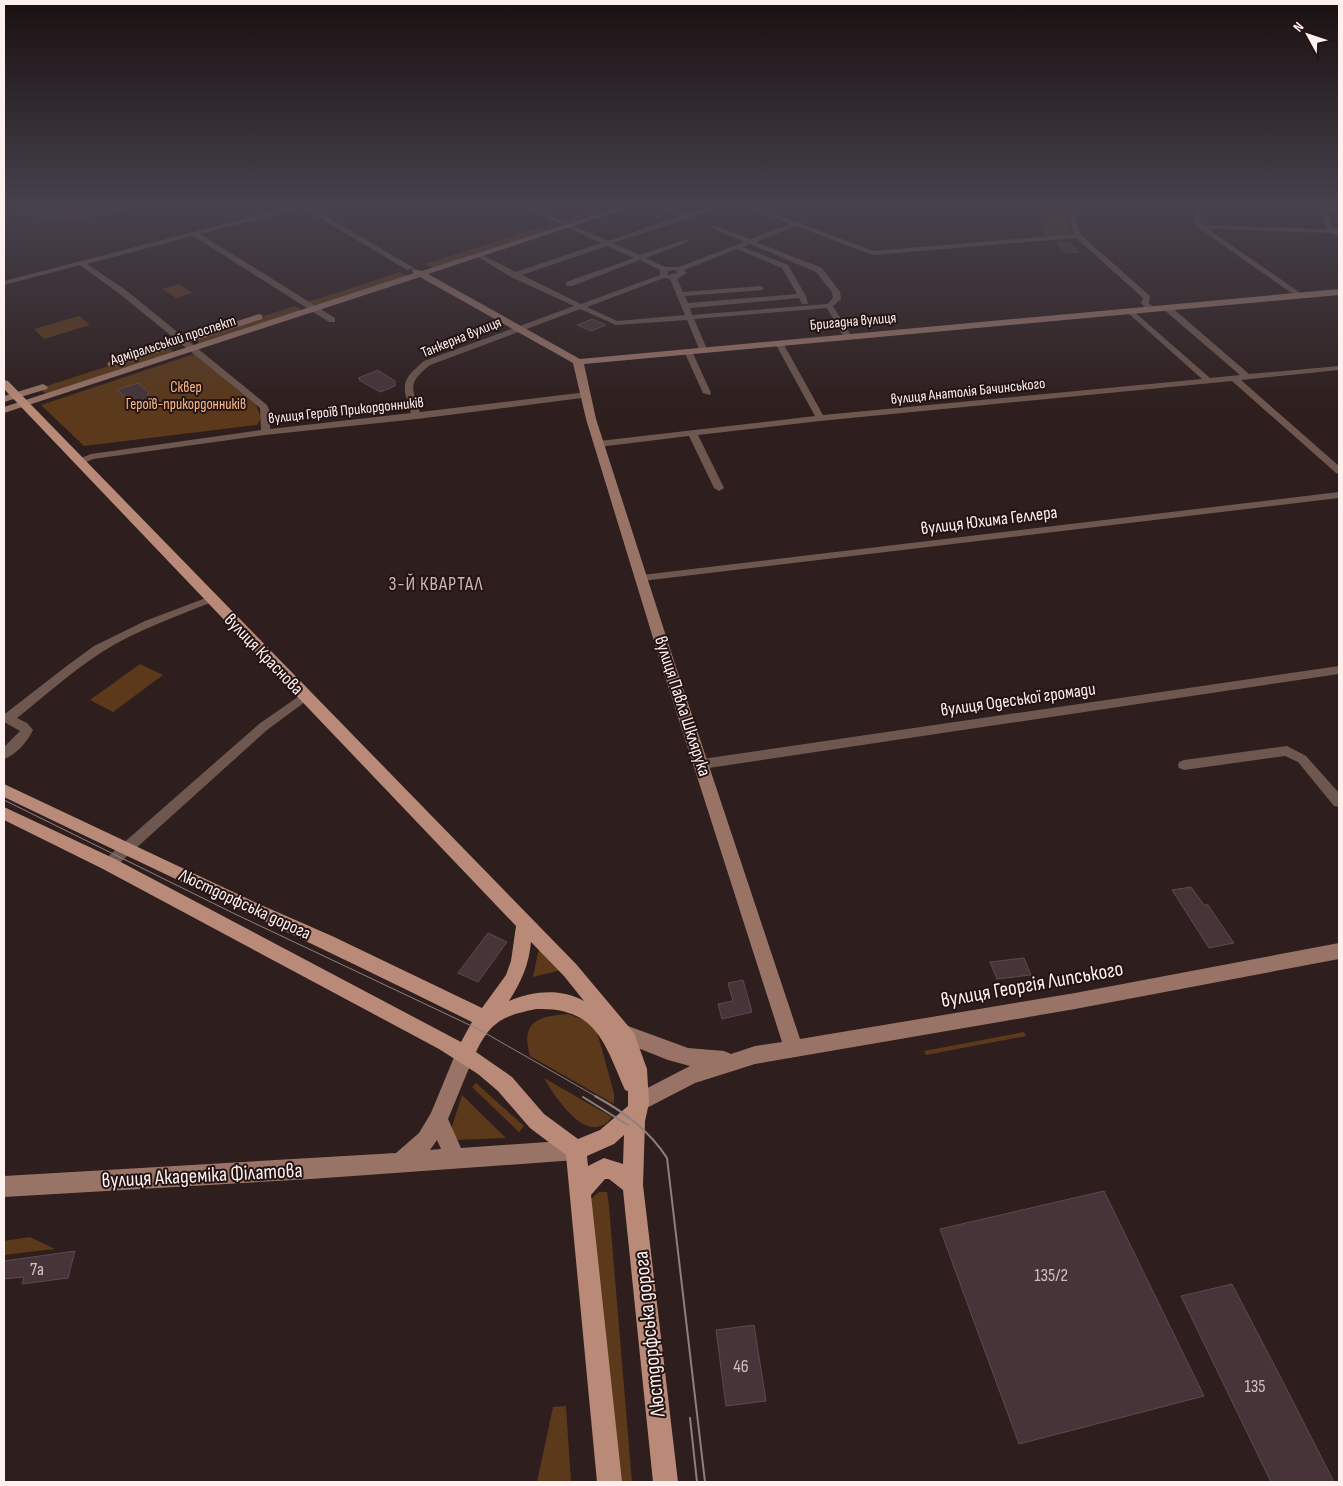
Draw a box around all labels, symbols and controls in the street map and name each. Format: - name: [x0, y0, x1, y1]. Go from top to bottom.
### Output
- north arrow: [1283, 10, 1333, 60]
- text: N: [1290, 19, 1307, 35]
- street label: Бригадна вулиця: [809, 308, 897, 335]
- street label: Адміральський проспект: [107, 311, 238, 370]
- street label: Танкерна вулиця: [418, 313, 504, 362]
- street label: вулиця Анатолія Бачинського: [890, 374, 1046, 409]
- park label: Сквер Героїв-прикордонників: [126, 378, 246, 414]
- street label: вулиця Героїв Прикордонників: [267, 393, 425, 428]
- street label: вулиця Юхима Геллера: [920, 502, 1059, 539]
- district label: 3-Й КВАРТАЛ: [388, 573, 484, 596]
- street label: вулиця Краснова: [220, 609, 308, 699]
- street label: вулиця Павла Шклярука: [650, 633, 715, 779]
- street label: вулиця Одеської громади: [939, 678, 1097, 721]
- street label: Люстдорфська дорога: [175, 864, 314, 944]
- street label: вулиця Георгія Липського: [939, 956, 1125, 1013]
- street label: вулиця Академіка Філатова: [101, 1158, 303, 1193]
- street label: Люстдорфська дорога: [628, 1250, 671, 1419]
- house number: 7а: [30, 1259, 44, 1280]
- house number: 135/2: [1034, 1265, 1068, 1286]
- house number: 46: [733, 1356, 749, 1377]
- house number: 135: [1244, 1376, 1266, 1397]

